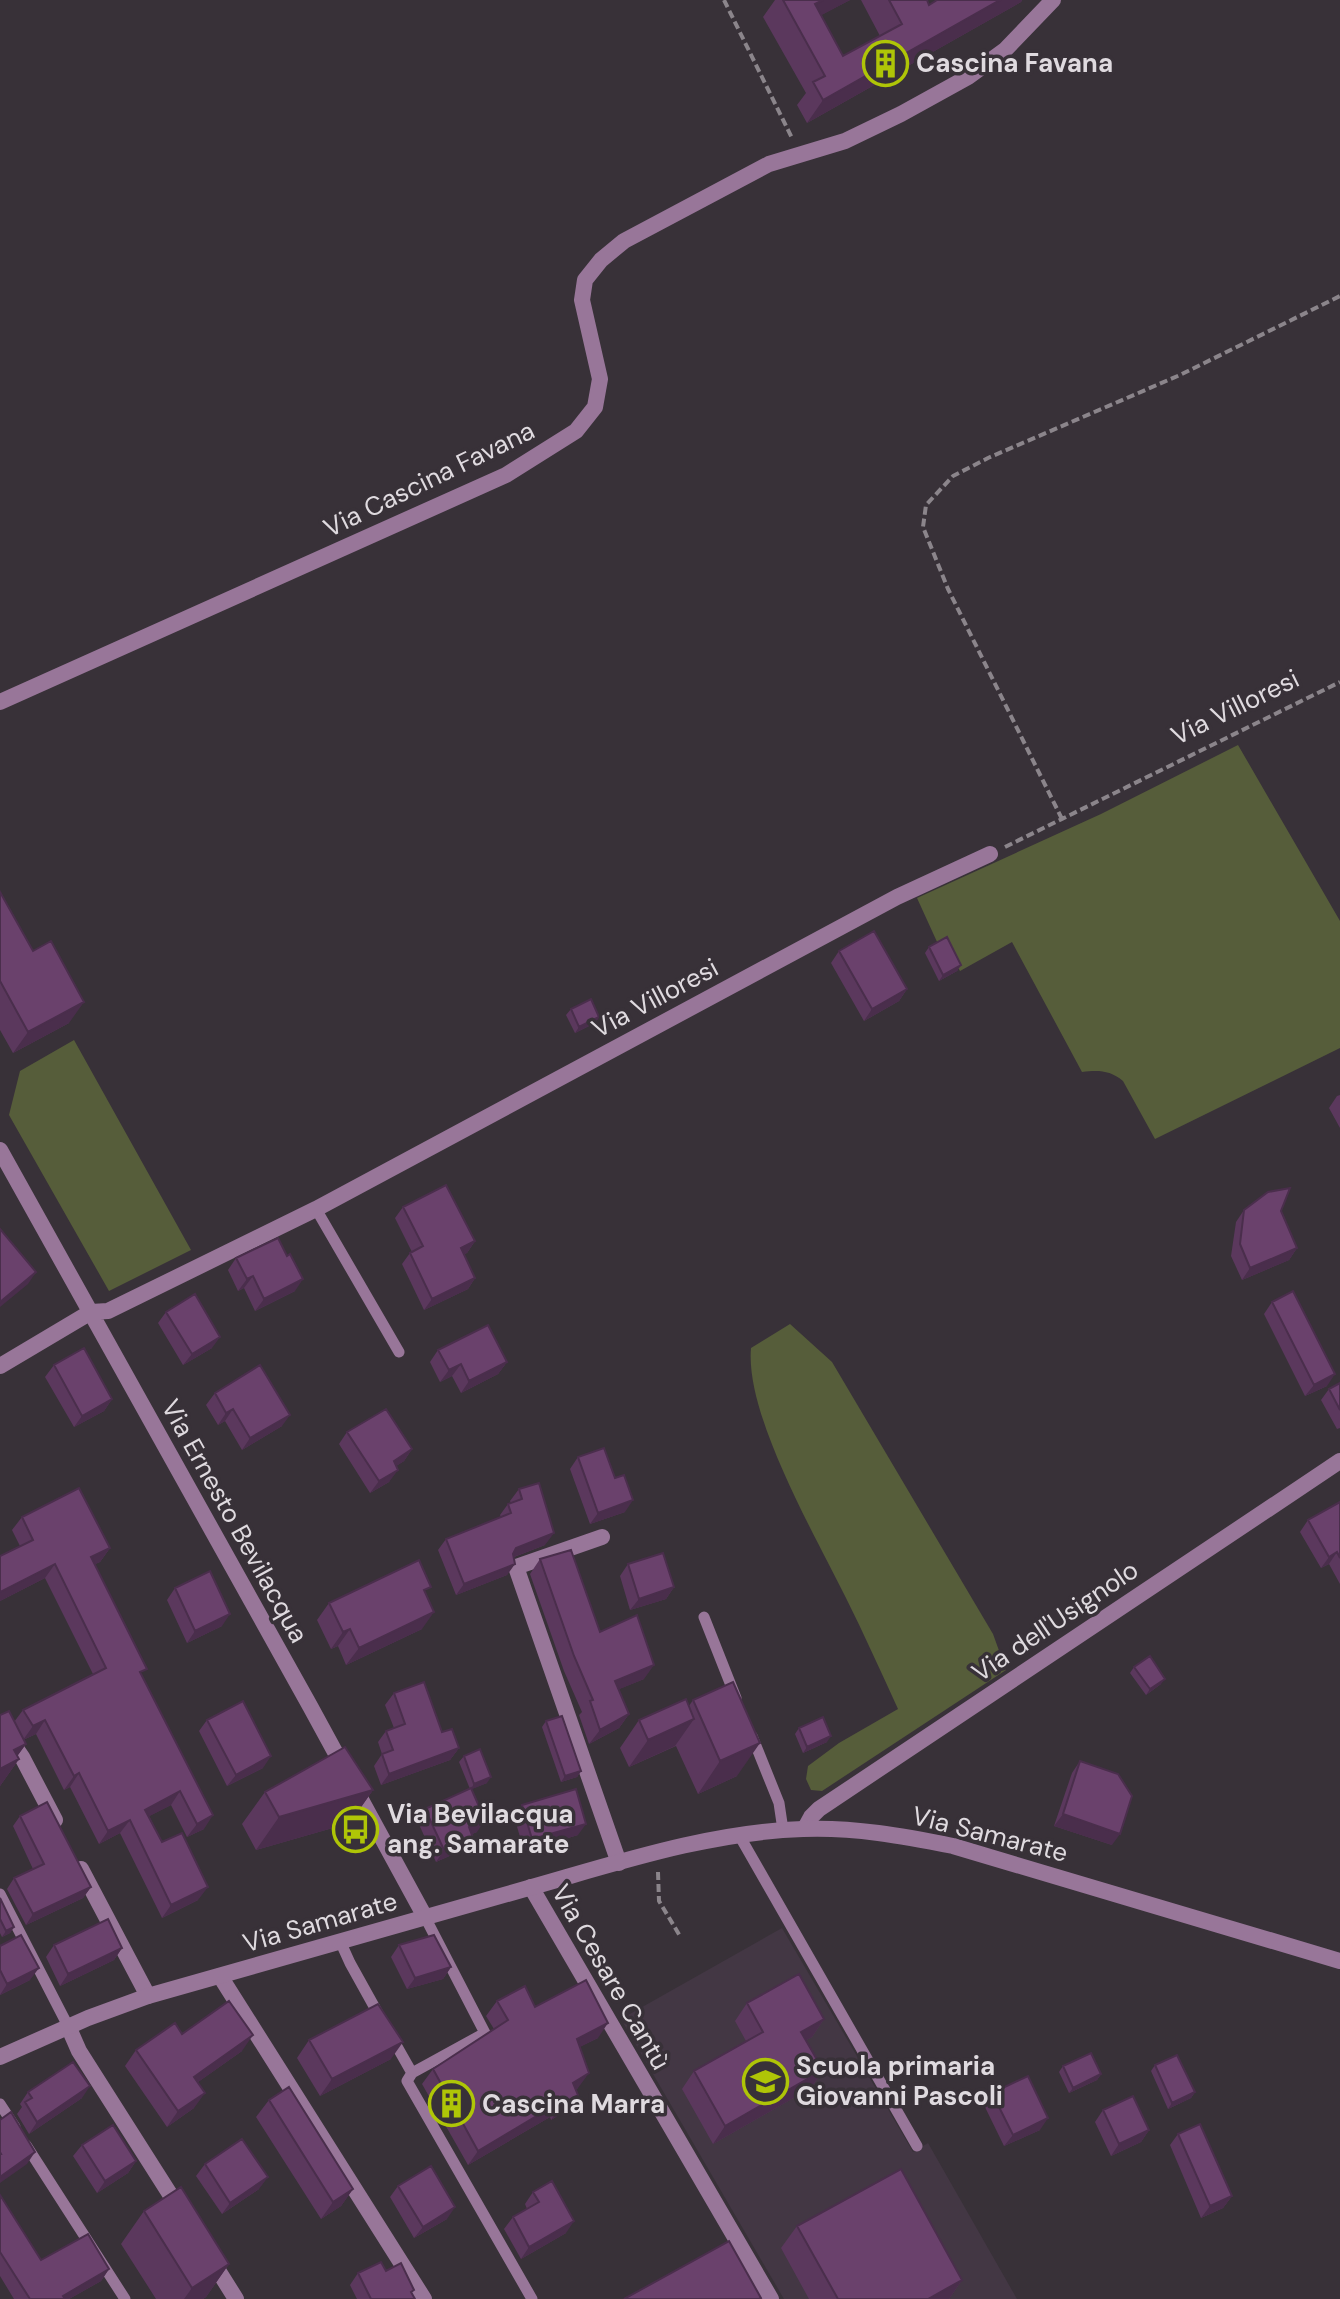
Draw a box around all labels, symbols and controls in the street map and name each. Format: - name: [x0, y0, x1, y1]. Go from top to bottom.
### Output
- building icon: Cascina Favana: [861, 39, 909, 87]
- place label: Cascina Favana: [916, 46, 1113, 80]
- street label: Via Cascina Favana: [318, 413, 540, 545]
- street label: Via Villoresi: [1165, 661, 1305, 753]
- street label: Via Villoresi: [586, 950, 724, 1046]
- street label: Via Ernesto Bevilacqua: [154, 1393, 316, 1649]
- street label: Via dell'Usignolo: [965, 1553, 1145, 1689]
- place label: Via Bevilacqua ang. Samarate: [387, 1797, 574, 1861]
- street label: Via Samarate: [909, 1798, 1071, 1870]
- bus stop icon: Via Bevilacqua ang. Samarate: [332, 1805, 380, 1853]
- street label: Via Cesare Cantù: [544, 1878, 678, 2076]
- street label: Via Samarate: [239, 1884, 401, 1960]
- place label: Scuola primaria Giovanni Pascoli: [796, 2049, 1003, 2113]
- school or university icon: Scuola primaria Giovanni Pascoli: [741, 2057, 789, 2105]
- building icon: Cascina Marra: [427, 2080, 475, 2128]
- place label: Cascina Marra: [482, 2087, 665, 2121]

